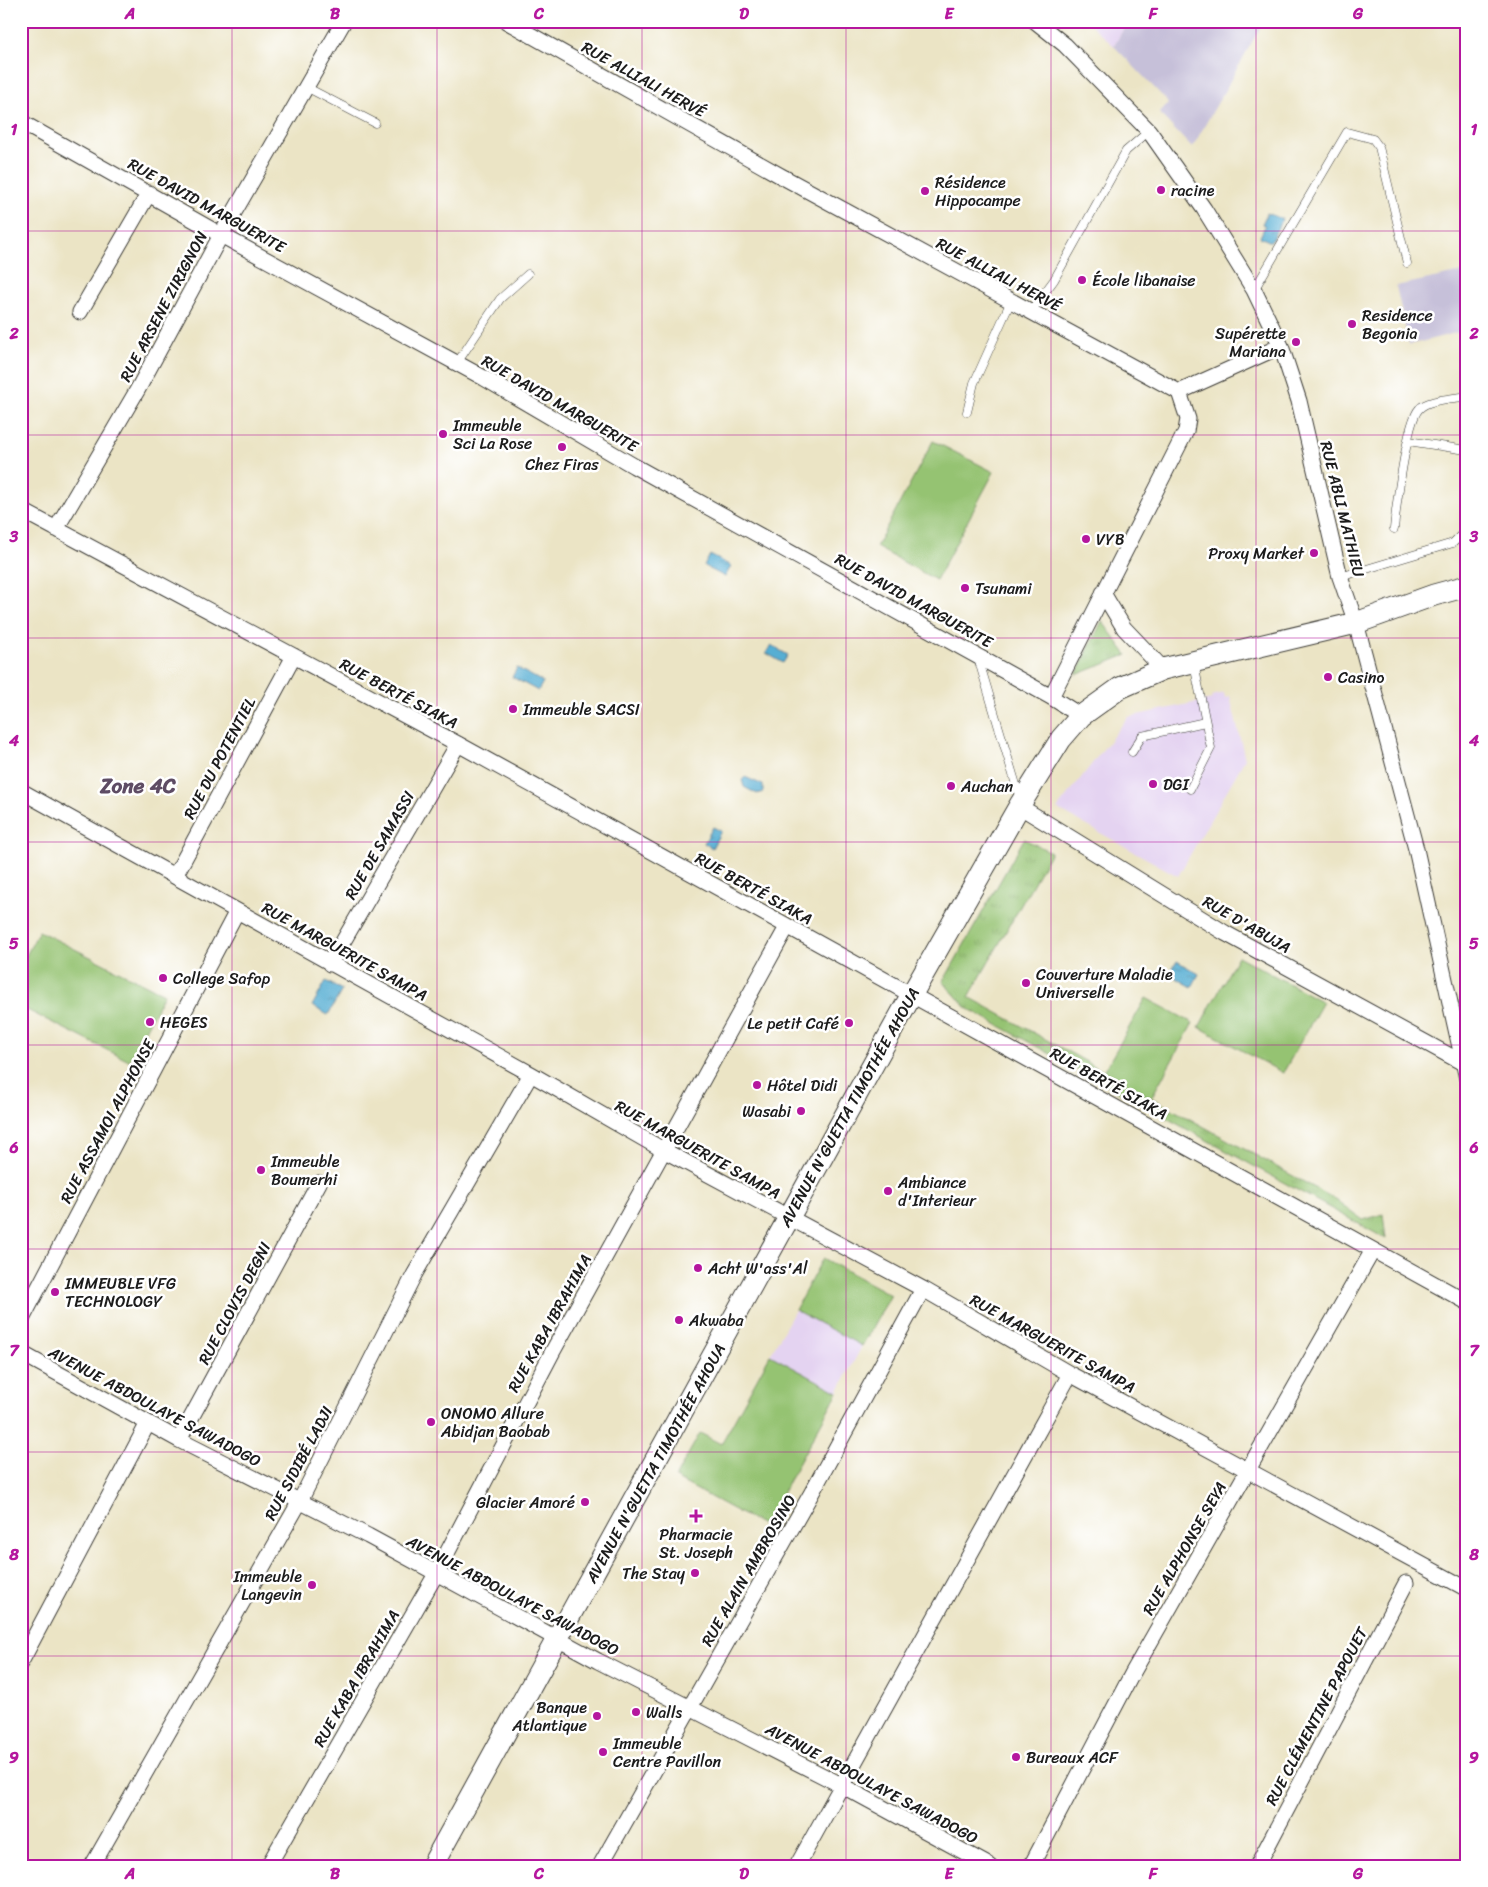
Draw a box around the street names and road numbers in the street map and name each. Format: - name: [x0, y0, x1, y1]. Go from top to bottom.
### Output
- street label: RUE ALLIALI HERVÉ: [576, 33, 712, 126]
- street label: RUE DAVID MARGUERITE: [122, 150, 292, 262]
- street label: RUE ARSENE ZIRIGNON: [111, 225, 216, 387]
- street label: RUE ALLIALI HERVÉ: [931, 229, 1068, 320]
- street label: RUE DAVID MARGUERITE: [476, 347, 645, 461]
- street label: RUE ABLI MATHIEU: [1312, 438, 1374, 581]
- street label: RUE DAVID MARGUERITE: [829, 545, 999, 657]
- street label: RUE BERTÉ SIAKA: [334, 650, 463, 737]
- street label: RUE DU POTENTIEL: [175, 691, 264, 825]
- street label: RUE DE SAMASSI: [336, 785, 423, 905]
- street label: RUE BERTÉ SIAKA: [690, 844, 818, 933]
- street label: RUE D'ABUJA: [1197, 887, 1296, 962]
- street label: RUE MARGUERITE SAMPA: [257, 894, 433, 1009]
- street label: AVENUE N'GUETTA TIMOTHÉE AHOUA: [771, 982, 928, 1233]
- street label: RUE ASSAMOI ALPHONSE: [52, 1033, 164, 1209]
- street label: RUE BERTÉ SIAKA: [1045, 1039, 1173, 1128]
- street label: RUE MARGUERITE SAMPA: [610, 1092, 786, 1207]
- street label: RUE CLOVIS DEGNI: [190, 1236, 279, 1370]
- street label: RUE KABA IBRAHIMA: [499, 1249, 600, 1398]
- street label: RUE MARGUERITE SAMPA: [965, 1286, 1141, 1401]
- street label: AVENUE ABDOULAYE SAWADOGO: [42, 1337, 267, 1475]
- street label: AVENUE N'GUETTA TIMOTHÉE AHOUA: [577, 1338, 734, 1589]
- street label: RUE SIDIBÉ LADJI: [256, 1401, 341, 1526]
- street label: RUE ALPHONSE SEYA: [1134, 1476, 1235, 1621]
- street label: RUE ALAIN AMBROSINO: [693, 1488, 804, 1652]
- street label: AVENUE ABDOULAYE SAWADOGO: [400, 1526, 625, 1664]
- street label: RUE KABA IBRAHIMA: [305, 1604, 408, 1752]
- street label: RUE CLÉMENTINE PAPOUET: [1257, 1621, 1376, 1811]
- street label: AVENUE ABDOULAYE SAWADOGO: [759, 1714, 984, 1852]

